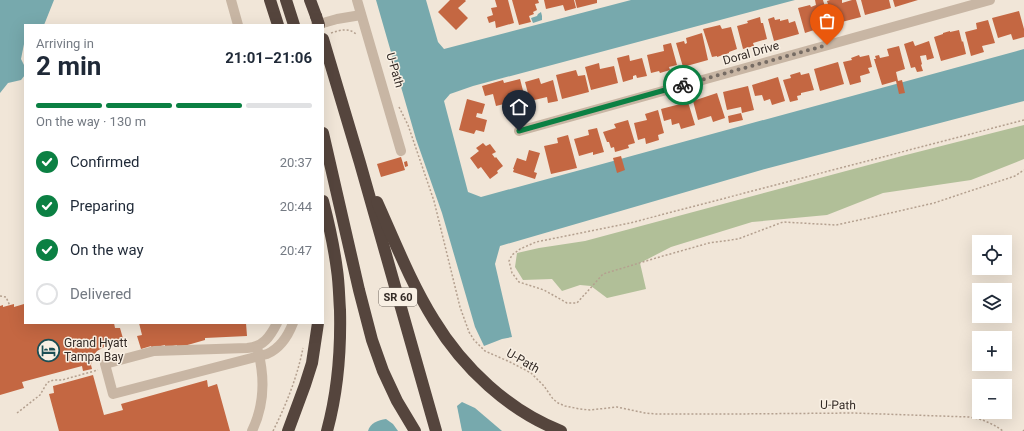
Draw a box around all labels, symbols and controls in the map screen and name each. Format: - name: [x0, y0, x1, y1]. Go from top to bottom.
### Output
- pin: [810, 4, 844, 45]
- icon: bag: [816, 10, 838, 32]
- text: Arriving in: [36, 36, 94, 51]
- street label: Doral Drive: [721, 38, 781, 68]
- text: 21:01–21:06: [225, 49, 312, 67]
- text: 2 min: [36, 51, 101, 81]
- street label: U-Path: [383, 51, 407, 89]
- courier: [663, 65, 703, 105]
- icon: bike: [672, 74, 694, 96]
- pin: [502, 90, 536, 131]
- icon: home: [508, 96, 530, 118]
- text: On the way · 130 m: [36, 114, 146, 129]
- icon: check: [36, 151, 58, 173]
- text: Confirmed: [70, 153, 140, 171]
- text: 20:37: [280, 155, 312, 170]
- icon: check: [36, 195, 58, 217]
- text: Preparing: [70, 197, 134, 215]
- text: 20:44: [280, 199, 312, 214]
- map controls: [972, 235, 1012, 419]
- button: locate: [972, 235, 1012, 275]
- icon: check: [36, 239, 58, 261]
- text: On the way: [70, 241, 144, 259]
- text: 20:47: [280, 243, 312, 258]
- button: layers: [972, 283, 1012, 323]
- text: Delivered: [70, 285, 132, 303]
- road number: SR 60: [379, 288, 417, 306]
- button: +: [972, 331, 1012, 371]
- place label: Grand Hyatt Tampa Bay: [64, 336, 128, 364]
- hotel icon: Grand Hyatt Tampa Bay: [36, 337, 62, 363]
- street label: U-Path: [504, 346, 542, 376]
- button: −: [972, 379, 1012, 419]
- street label: U-Path: [820, 398, 856, 412]

